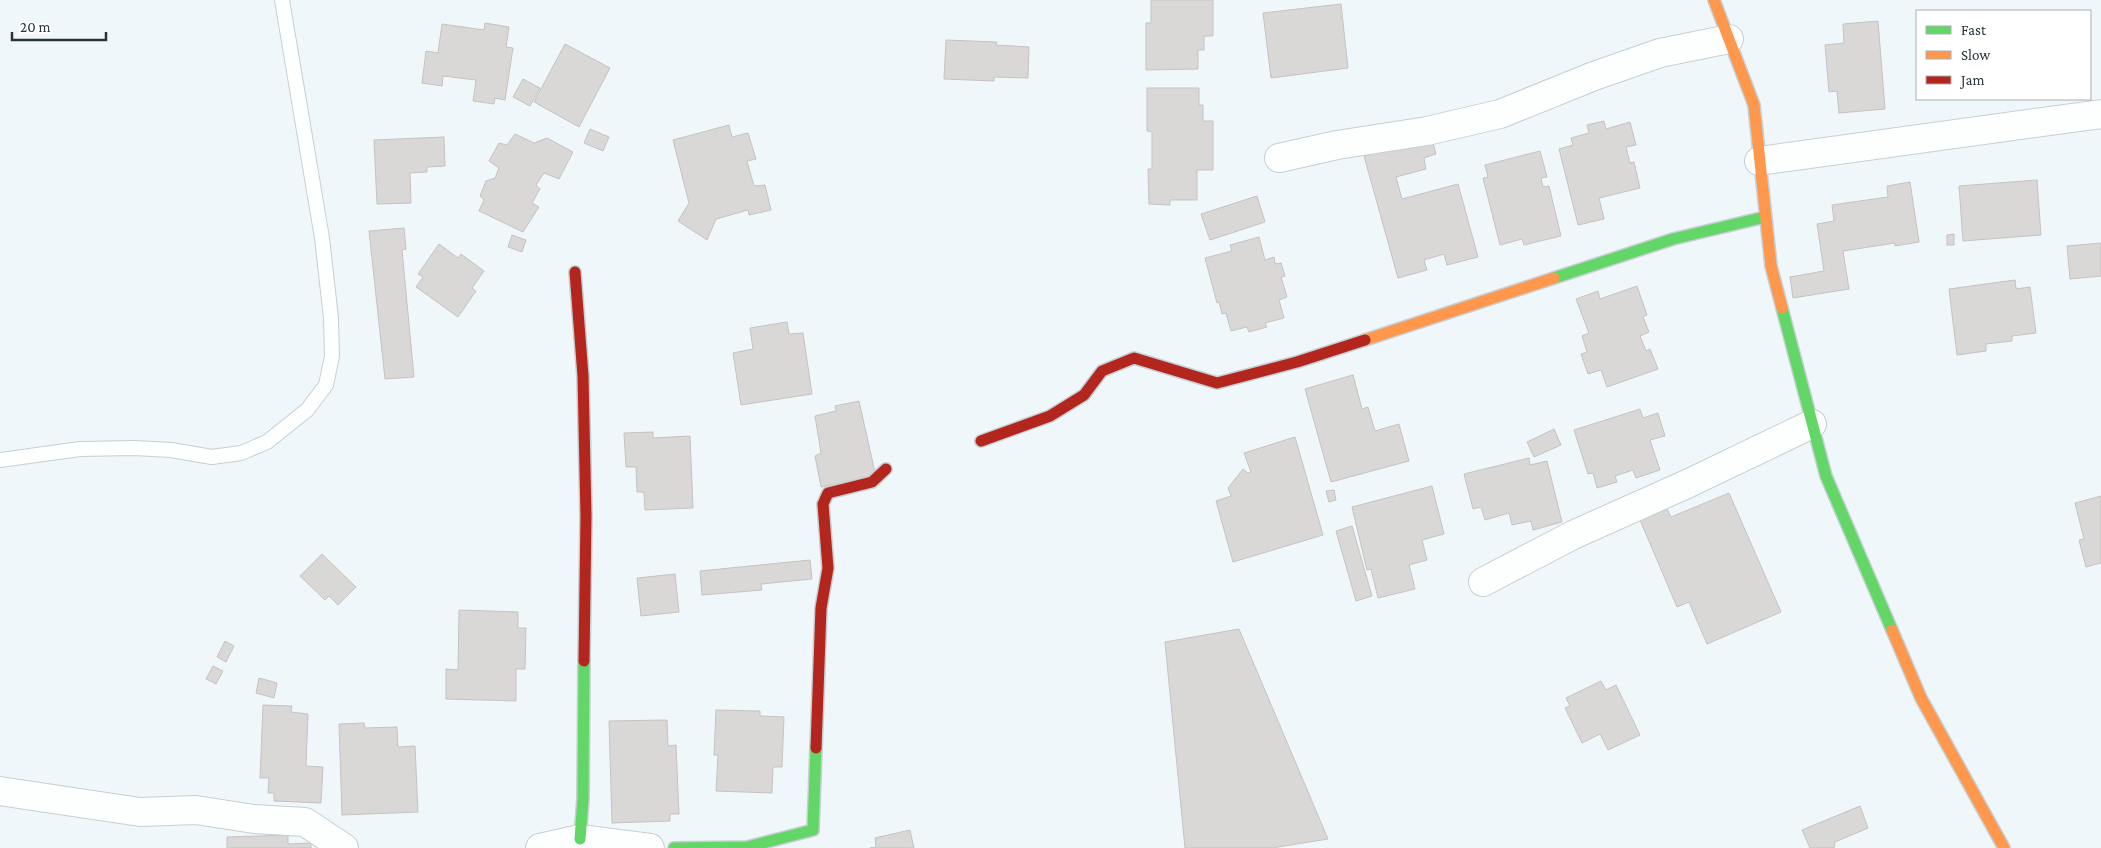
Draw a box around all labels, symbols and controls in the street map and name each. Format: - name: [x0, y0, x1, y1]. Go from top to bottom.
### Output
- scale bar: [12, 10, 106, 42]
- legend: [1916, 10, 2091, 100]
- text: 20 m: [20, 19, 51, 35]
- text: Fast: [1961, 22, 1987, 38]
- text: Slow: [1961, 47, 1991, 63]
- text: Jam: [1959, 72, 1984, 89]

